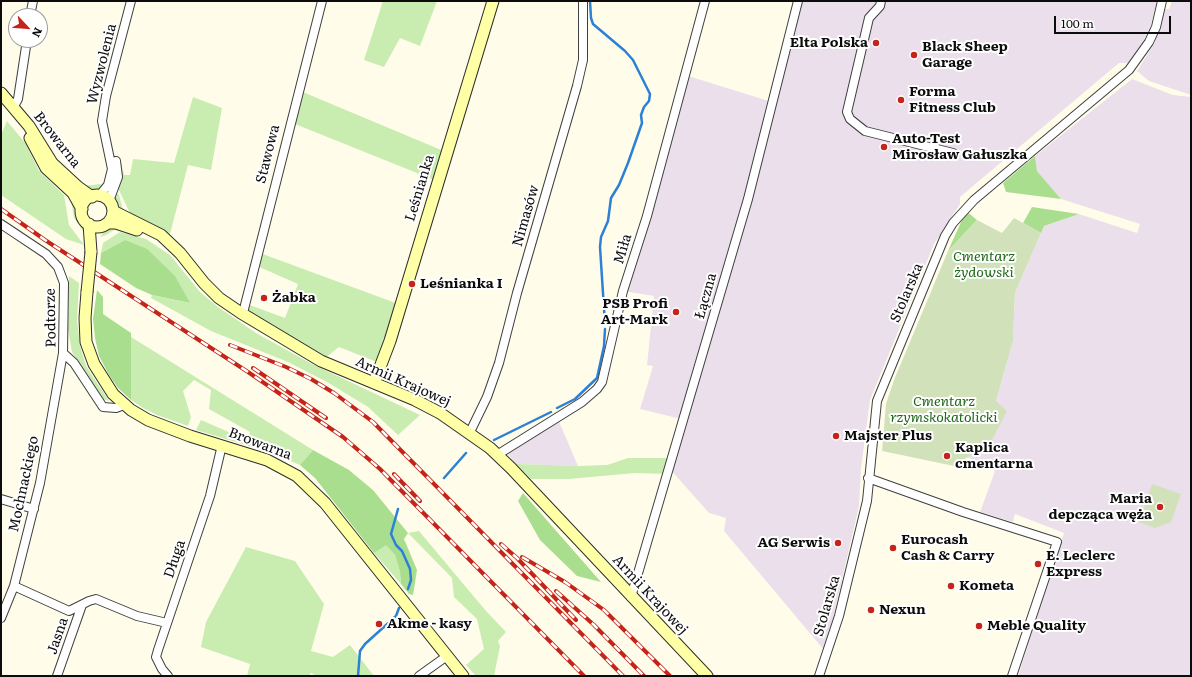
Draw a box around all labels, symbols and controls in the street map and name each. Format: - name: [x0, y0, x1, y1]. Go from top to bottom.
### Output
- north arrow: [8, 8, 48, 48]
- scale bar: [1056, 8, 1173, 34]
- text: 100 m: [1061, 14, 1094, 32]
- street label: Wyzwolenia: [84, 22, 120, 106]
- text: N: [29, 25, 47, 40]
- place label: Elta Polska: [790, 35, 868, 51]
- marker: Elta Polska: [871, 38, 881, 48]
- place label: Black Sheep Garage: [922, 39, 1008, 72]
- marker: Black Sheep Garage: [909, 50, 919, 60]
- place label: Forma Fitness Club: [909, 84, 996, 116]
- marker: Forma Fitness Club: [896, 95, 906, 105]
- street label: Browarna: [30, 109, 84, 171]
- street label: Stawowa: [253, 123, 283, 185]
- place label: Auto-Test Mirosław Gałuszka: [892, 131, 1027, 164]
- marker: Auto-Test Mirosław Gałuszka: [879, 142, 889, 152]
- street label: Leśnianka: [402, 153, 438, 223]
- street label: Nimasów: [509, 183, 543, 249]
- street label: Miła: [610, 232, 636, 266]
- park label: Cmentarz żydowski: [953, 249, 1015, 282]
- street label: Stolarska: [887, 261, 927, 325]
- street label: Łączna: [691, 271, 721, 321]
- place label: Leśnianka I: [420, 276, 503, 292]
- marker: Leśnianka I: [407, 279, 417, 289]
- street label: Podtorze: [42, 288, 60, 348]
- place label: Żabka: [272, 290, 316, 306]
- marker: Żabka: [259, 293, 269, 303]
- place label: PSB Profi Art-Mark: [601, 296, 668, 328]
- marker: PSB Profi Art-Mark: [671, 307, 681, 317]
- street label: Armii Krajowej: [353, 353, 453, 411]
- park label: Cmentarz rzymskokatolicki: [891, 394, 997, 426]
- street label: Browarna: [226, 424, 294, 464]
- place label: Majster Plus: [844, 428, 932, 444]
- marker: Majster Plus: [831, 431, 841, 441]
- street label: Mochnackiego: [6, 434, 42, 534]
- place label: Kaplica cmentarna: [955, 440, 1033, 472]
- marker: Kaplica cmentarna: [942, 451, 952, 461]
- place label: Maria depcząca węża: [1049, 491, 1152, 524]
- marker: Maria depcząca węża: [1155, 502, 1165, 512]
- place label: Eurocash Cash & Carry: [901, 532, 994, 564]
- place label: AG Serwis: [758, 535, 830, 551]
- street label: Długa: [161, 538, 189, 580]
- marker: AG Serwis: [833, 538, 843, 548]
- marker: Eurocash Cash & Carry: [888, 543, 898, 553]
- place label: E. Leclerc Express: [1046, 548, 1115, 580]
- street label: Armii Krajowej: [609, 552, 691, 638]
- marker: E. Leclerc Express: [1033, 559, 1043, 569]
- street label: Stolarska: [810, 573, 844, 639]
- place label: Kometa: [959, 578, 1014, 594]
- marker: Kometa: [946, 581, 956, 591]
- place label: Nexun: [879, 602, 926, 618]
- marker: Nexun: [866, 605, 876, 615]
- street label: Jasna: [44, 615, 72, 657]
- place label: Akme - kasy: [387, 616, 472, 632]
- place label: Meble Quality: [987, 618, 1086, 634]
- marker: Akme - kasy: [374, 619, 384, 629]
- marker: Meble Quality: [974, 621, 984, 631]

